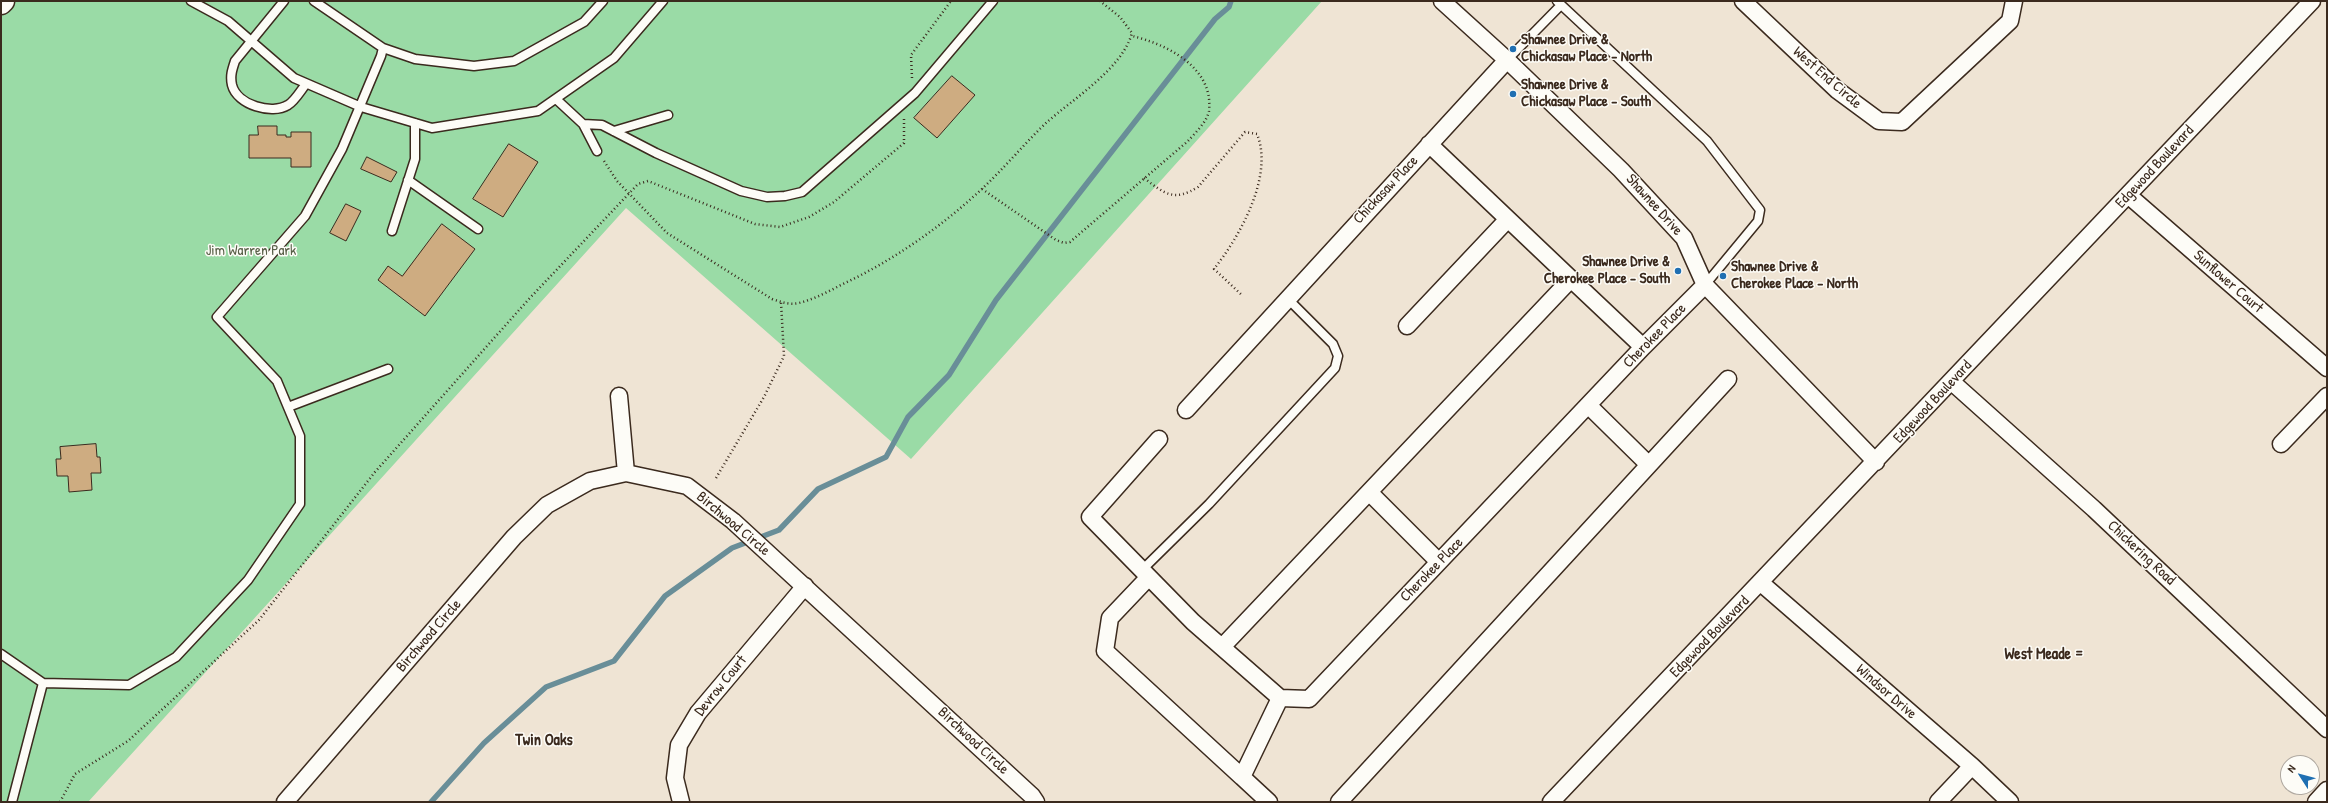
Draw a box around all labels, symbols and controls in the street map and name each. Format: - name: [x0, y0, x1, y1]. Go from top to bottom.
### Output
- place label: Shawnee Drive & Chickasaw Place - North: [1521, 31, 1652, 66]
- street label: West End Circle: [1789, 43, 1865, 113]
- marker: Shawnee Drive & Chickasaw Place - North: [1508, 44, 1518, 54]
- place label: Shawnee Drive & Chickasaw Place - South: [1521, 76, 1651, 111]
- marker: Shawnee Drive & Chickasaw Place - South: [1508, 89, 1518, 99]
- street label: Edgewood Boulevard: [2112, 122, 2198, 212]
- street label: Chickasaw Place: [1350, 152, 1422, 228]
- street label: Shawnee Drive: [1622, 171, 1686, 239]
- park label: Jim Warren Park: [206, 242, 296, 260]
- street label: Sunflower Court: [2189, 247, 2267, 317]
- place label: Shawnee Drive & Cherokee Place - South: [1544, 253, 1670, 288]
- place label: Shawnee Drive & Cherokee Place - North: [1731, 258, 1858, 293]
- marker: Shawnee Drive & Cherokee Place - South: [1673, 266, 1683, 276]
- marker: Shawnee Drive & Cherokee Place - North: [1718, 271, 1728, 281]
- street label: Cherokee Place: [1620, 300, 1690, 372]
- street label: Edgewood Boulevard: [1890, 357, 1976, 447]
- street label: Birchwood Circle: [693, 488, 773, 560]
- street label: Chickering Road: [2103, 517, 2179, 589]
- street label: Cherokee Place: [1397, 534, 1467, 606]
- street label: Edgewood Boulevard: [1667, 592, 1753, 682]
- street label: Birchwood Circle: [393, 596, 465, 676]
- district label: West Meade =: [2004, 645, 2084, 665]
- street label: Devrow Court: [691, 652, 751, 720]
- street label: Windsor Drive: [1852, 661, 1920, 723]
- street label: Birchwood Circle: [934, 704, 1012, 778]
- district label: Twin Oaks: [515, 731, 573, 751]
- north arrow: [2280, 755, 2320, 795]
- text: N: [2284, 762, 2298, 775]

